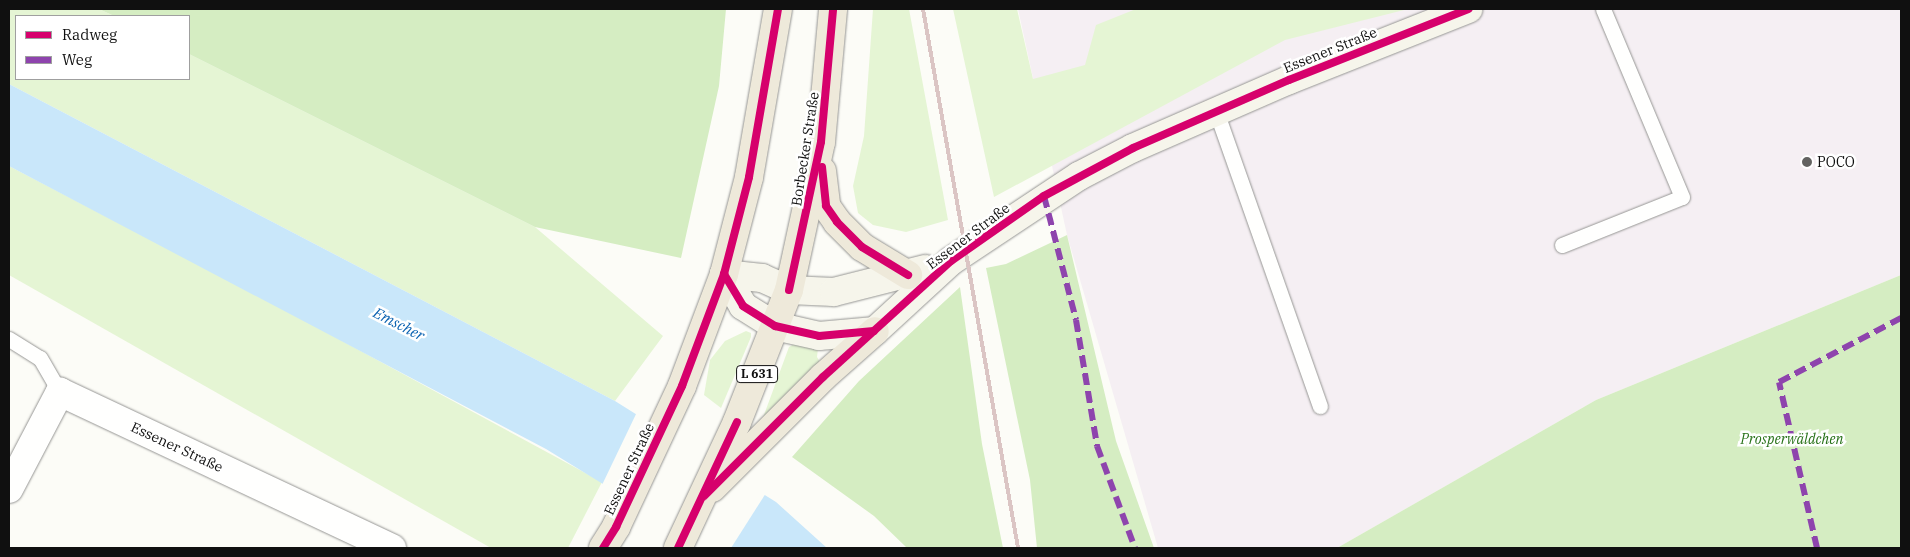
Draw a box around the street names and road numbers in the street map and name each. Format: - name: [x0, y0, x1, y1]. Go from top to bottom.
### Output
- street label: Essener Straße: [1281, 24, 1379, 76]
- street label: Borbecker Straße: [788, 91, 822, 207]
- street label: Essener Straße: [923, 199, 1013, 273]
- road number: L 631: [736, 364, 778, 384]
- street label: Essener Straße: [128, 418, 226, 476]
- street label: Essener Straße: [600, 420, 658, 518]

